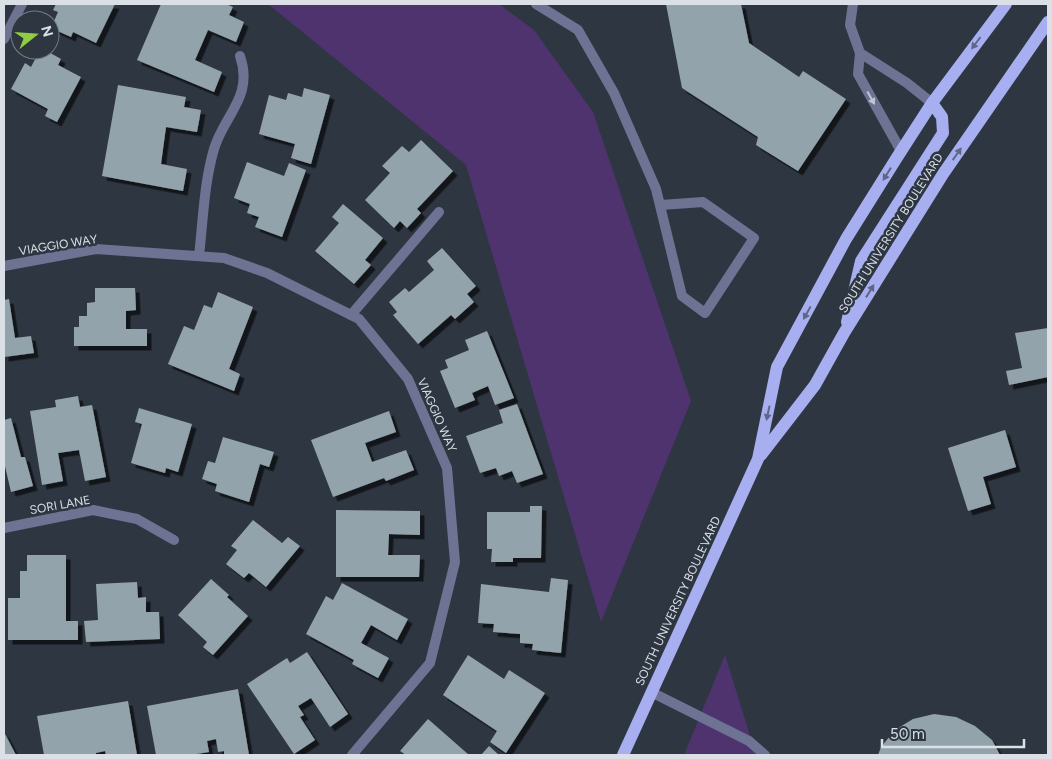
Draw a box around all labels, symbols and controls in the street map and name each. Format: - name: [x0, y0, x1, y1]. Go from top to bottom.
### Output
- north arrow: [10, 10, 60, 60]
- text: N: [37, 24, 57, 39]
- one-way arrow: [971, 36, 982, 49]
- one-way arrow: [867, 91, 875, 106]
- one-way arrow: [952, 147, 962, 161]
- street label: SOUTH UNIVERSITY BOULEVARD: [836, 151, 946, 315]
- one-way arrow: [882, 167, 891, 181]
- street label: VIAGGIO WAY: [18, 232, 99, 258]
- one-way arrow: [865, 285, 874, 298]
- one-way arrow: [803, 306, 811, 321]
- street label: VIAGGIO WAY: [414, 376, 460, 455]
- one-way arrow: [764, 406, 772, 421]
- street label: SORI LANE: [29, 493, 91, 517]
- street label: SOUTH UNIVERSITY BOULEVARD: [633, 514, 723, 688]
- scale bar: [882, 716, 1024, 748]
- text: 50 m: [890, 725, 925, 743]

